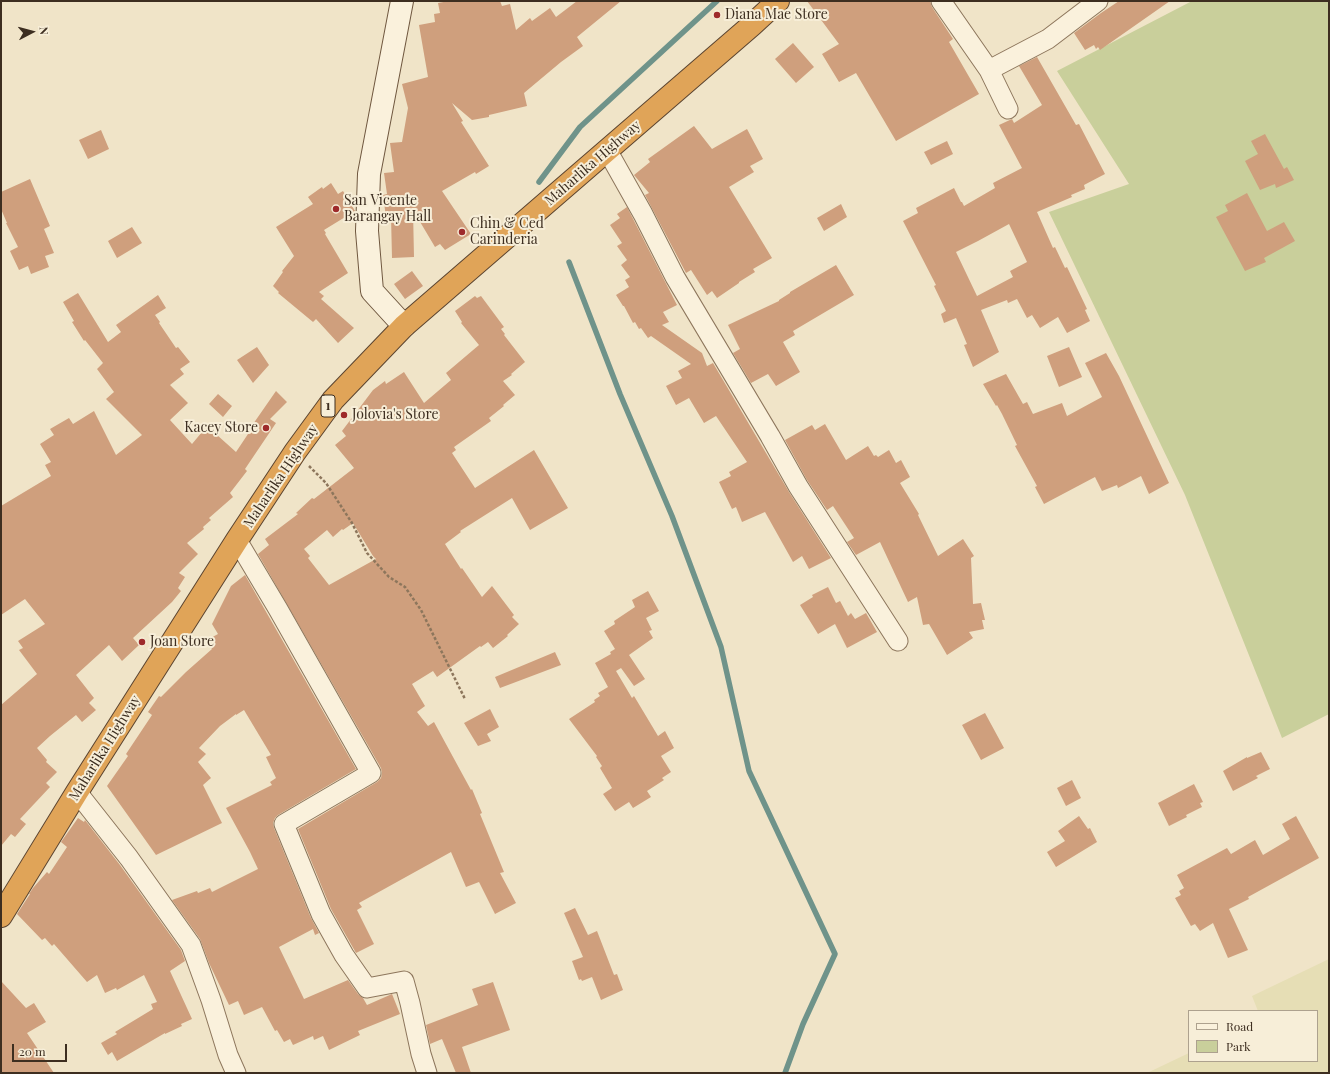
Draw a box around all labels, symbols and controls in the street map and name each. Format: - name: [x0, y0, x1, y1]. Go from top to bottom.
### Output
- place label: Diana Mae Store: [725, 7, 828, 23]
- marker: Diana Mae Store: [712, 10, 722, 20]
- north arrow: [12, 12, 52, 52]
- text: N: [37, 26, 52, 35]
- street label: Maharlika Highway: [542, 117, 644, 209]
- place label: San Vicente Barangay Hall: [344, 193, 431, 226]
- marker: San Vicente Barangay Hall: [331, 204, 341, 214]
- place label: Chin & Ced Carinderia: [470, 216, 544, 248]
- marker: Chin & Ced Carinderia: [457, 227, 467, 237]
- road number: 1: [321, 395, 335, 417]
- place label: Jolovia's Store: [352, 407, 438, 423]
- marker: Jolovia's Store: [339, 410, 349, 420]
- place label: Kacey Store: [184, 420, 258, 436]
- street label: Maharlika Highway: [240, 421, 322, 531]
- marker: Kacey Store: [261, 423, 271, 433]
- place label: Joan Store: [150, 634, 214, 650]
- marker: Joan Store: [137, 637, 147, 647]
- street label: Maharlika Highway: [66, 692, 144, 804]
- legend: [1188, 1010, 1318, 1062]
- text: Road: [1226, 1018, 1253, 1034]
- scale bar: [14, 1036, 69, 1062]
- text: Park: [1226, 1038, 1251, 1054]
- text: 20 m: [19, 1043, 46, 1059]

